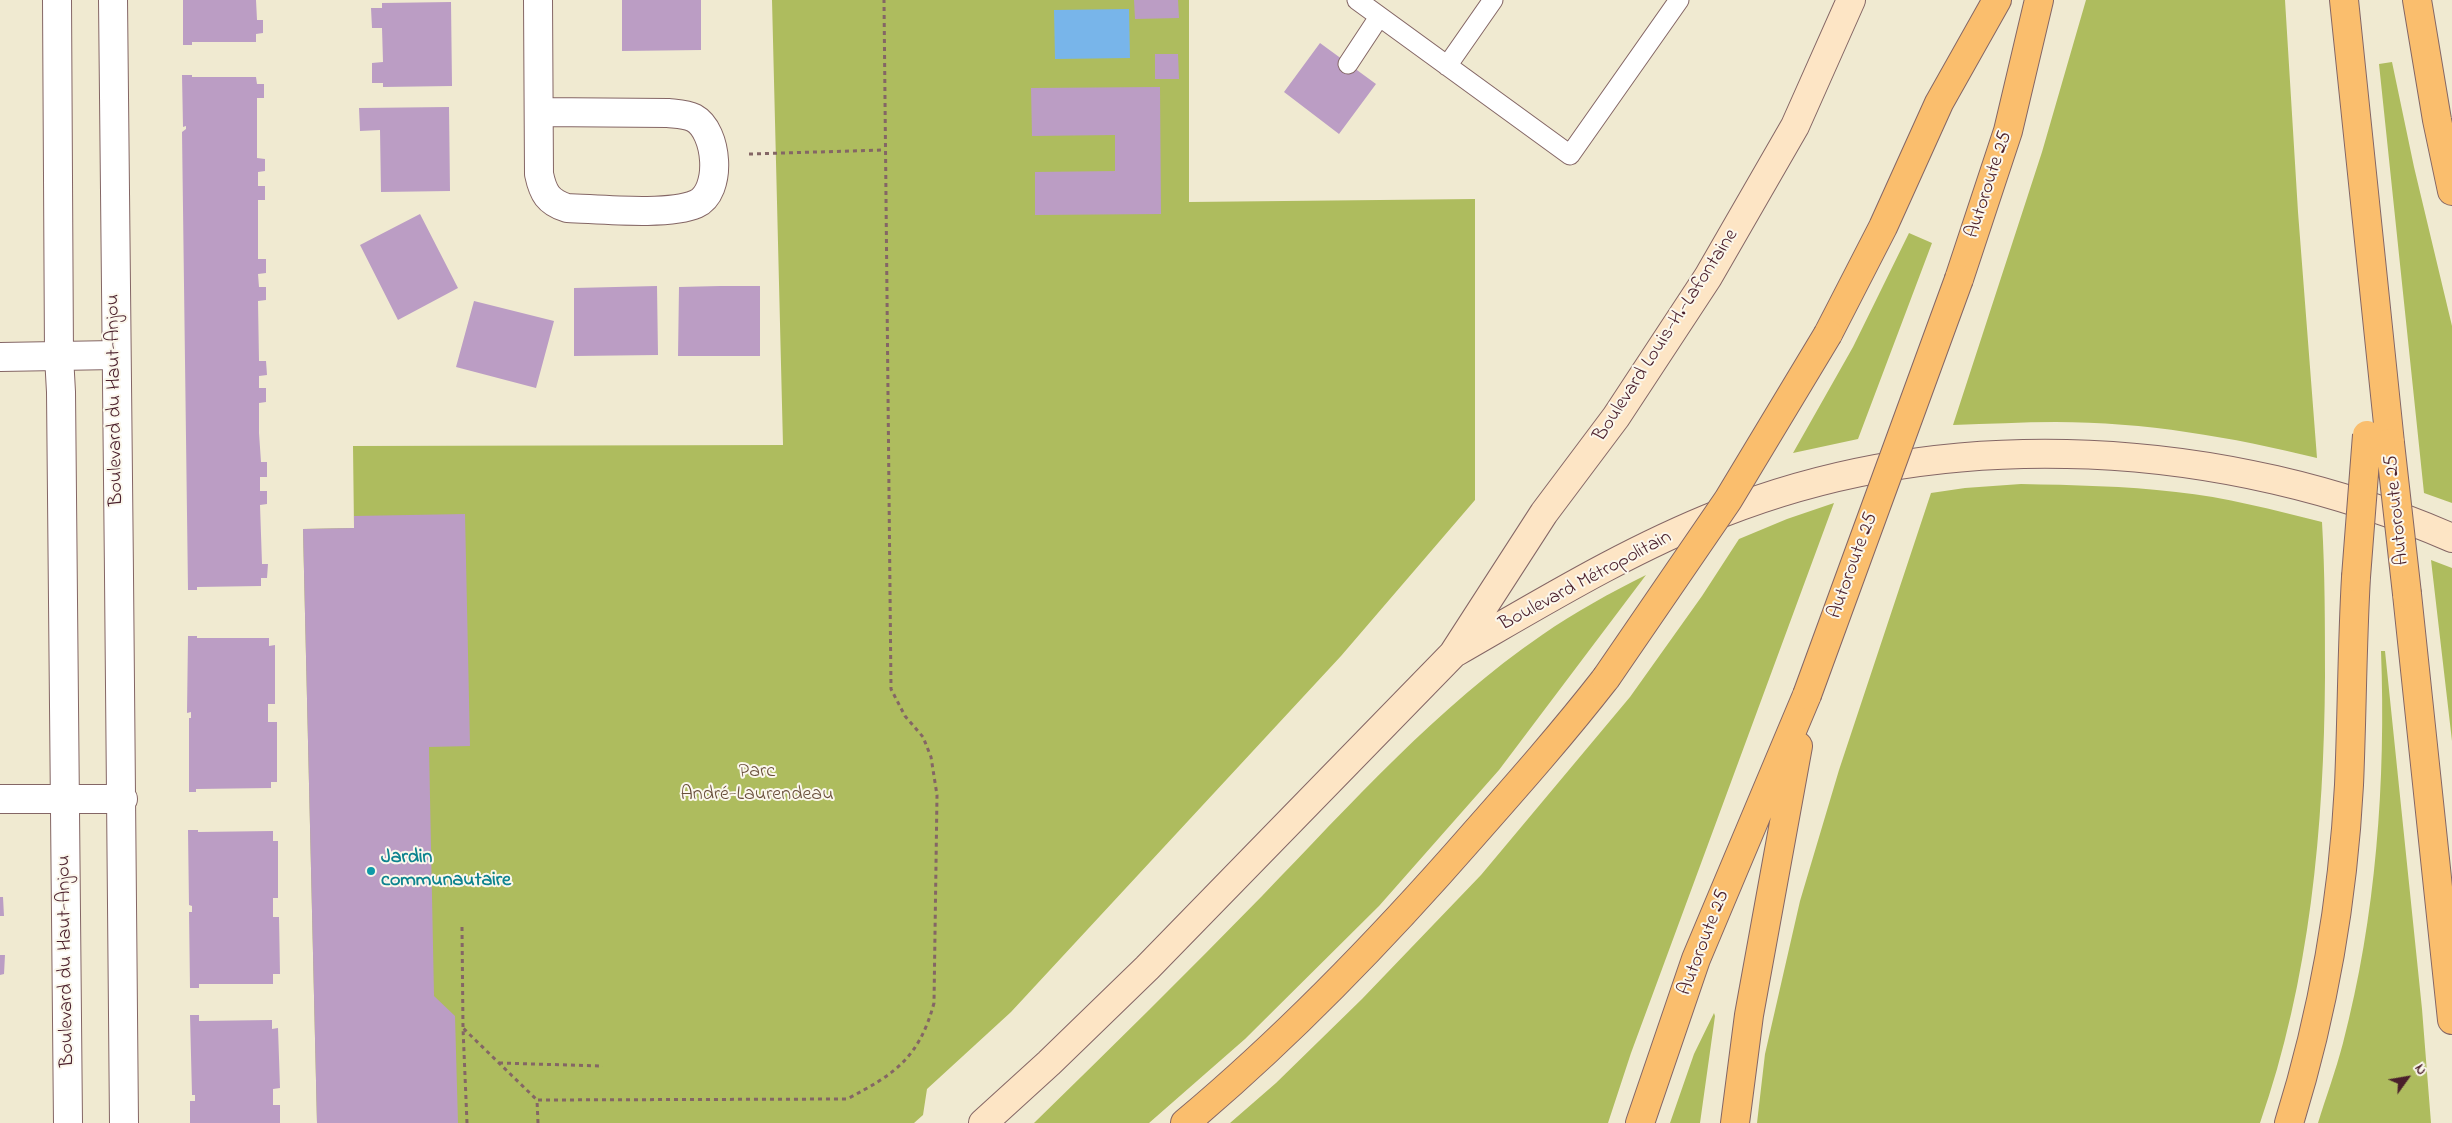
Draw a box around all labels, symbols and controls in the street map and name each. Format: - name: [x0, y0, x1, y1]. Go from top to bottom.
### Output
- street label: Autoroute 25: [1961, 129, 2019, 241]
- street label: Boulevard Louis-H.-Lafontaine: [1589, 225, 1745, 447]
- street label: Boulevard du Haut-Anjou: [102, 294, 130, 506]
- street label: Autoroute 25: [2380, 454, 2416, 566]
- street label: Autoroute 25: [1824, 510, 1884, 622]
- street label: Boulevard Métropolitain: [1496, 526, 1676, 638]
- park label: Parc André-Laurendeau: [680, 761, 834, 808]
- place label: Jardin communautaire: [381, 847, 511, 894]
- street label: Boulevard du Haut-Anjou: [53, 855, 81, 1067]
- marker: Jardin communautaire: [365, 865, 377, 877]
- street label: Autoroute 25: [1674, 887, 1736, 999]
- north arrow: [2382, 1053, 2432, 1103]
- text: N: [2409, 1060, 2432, 1079]

